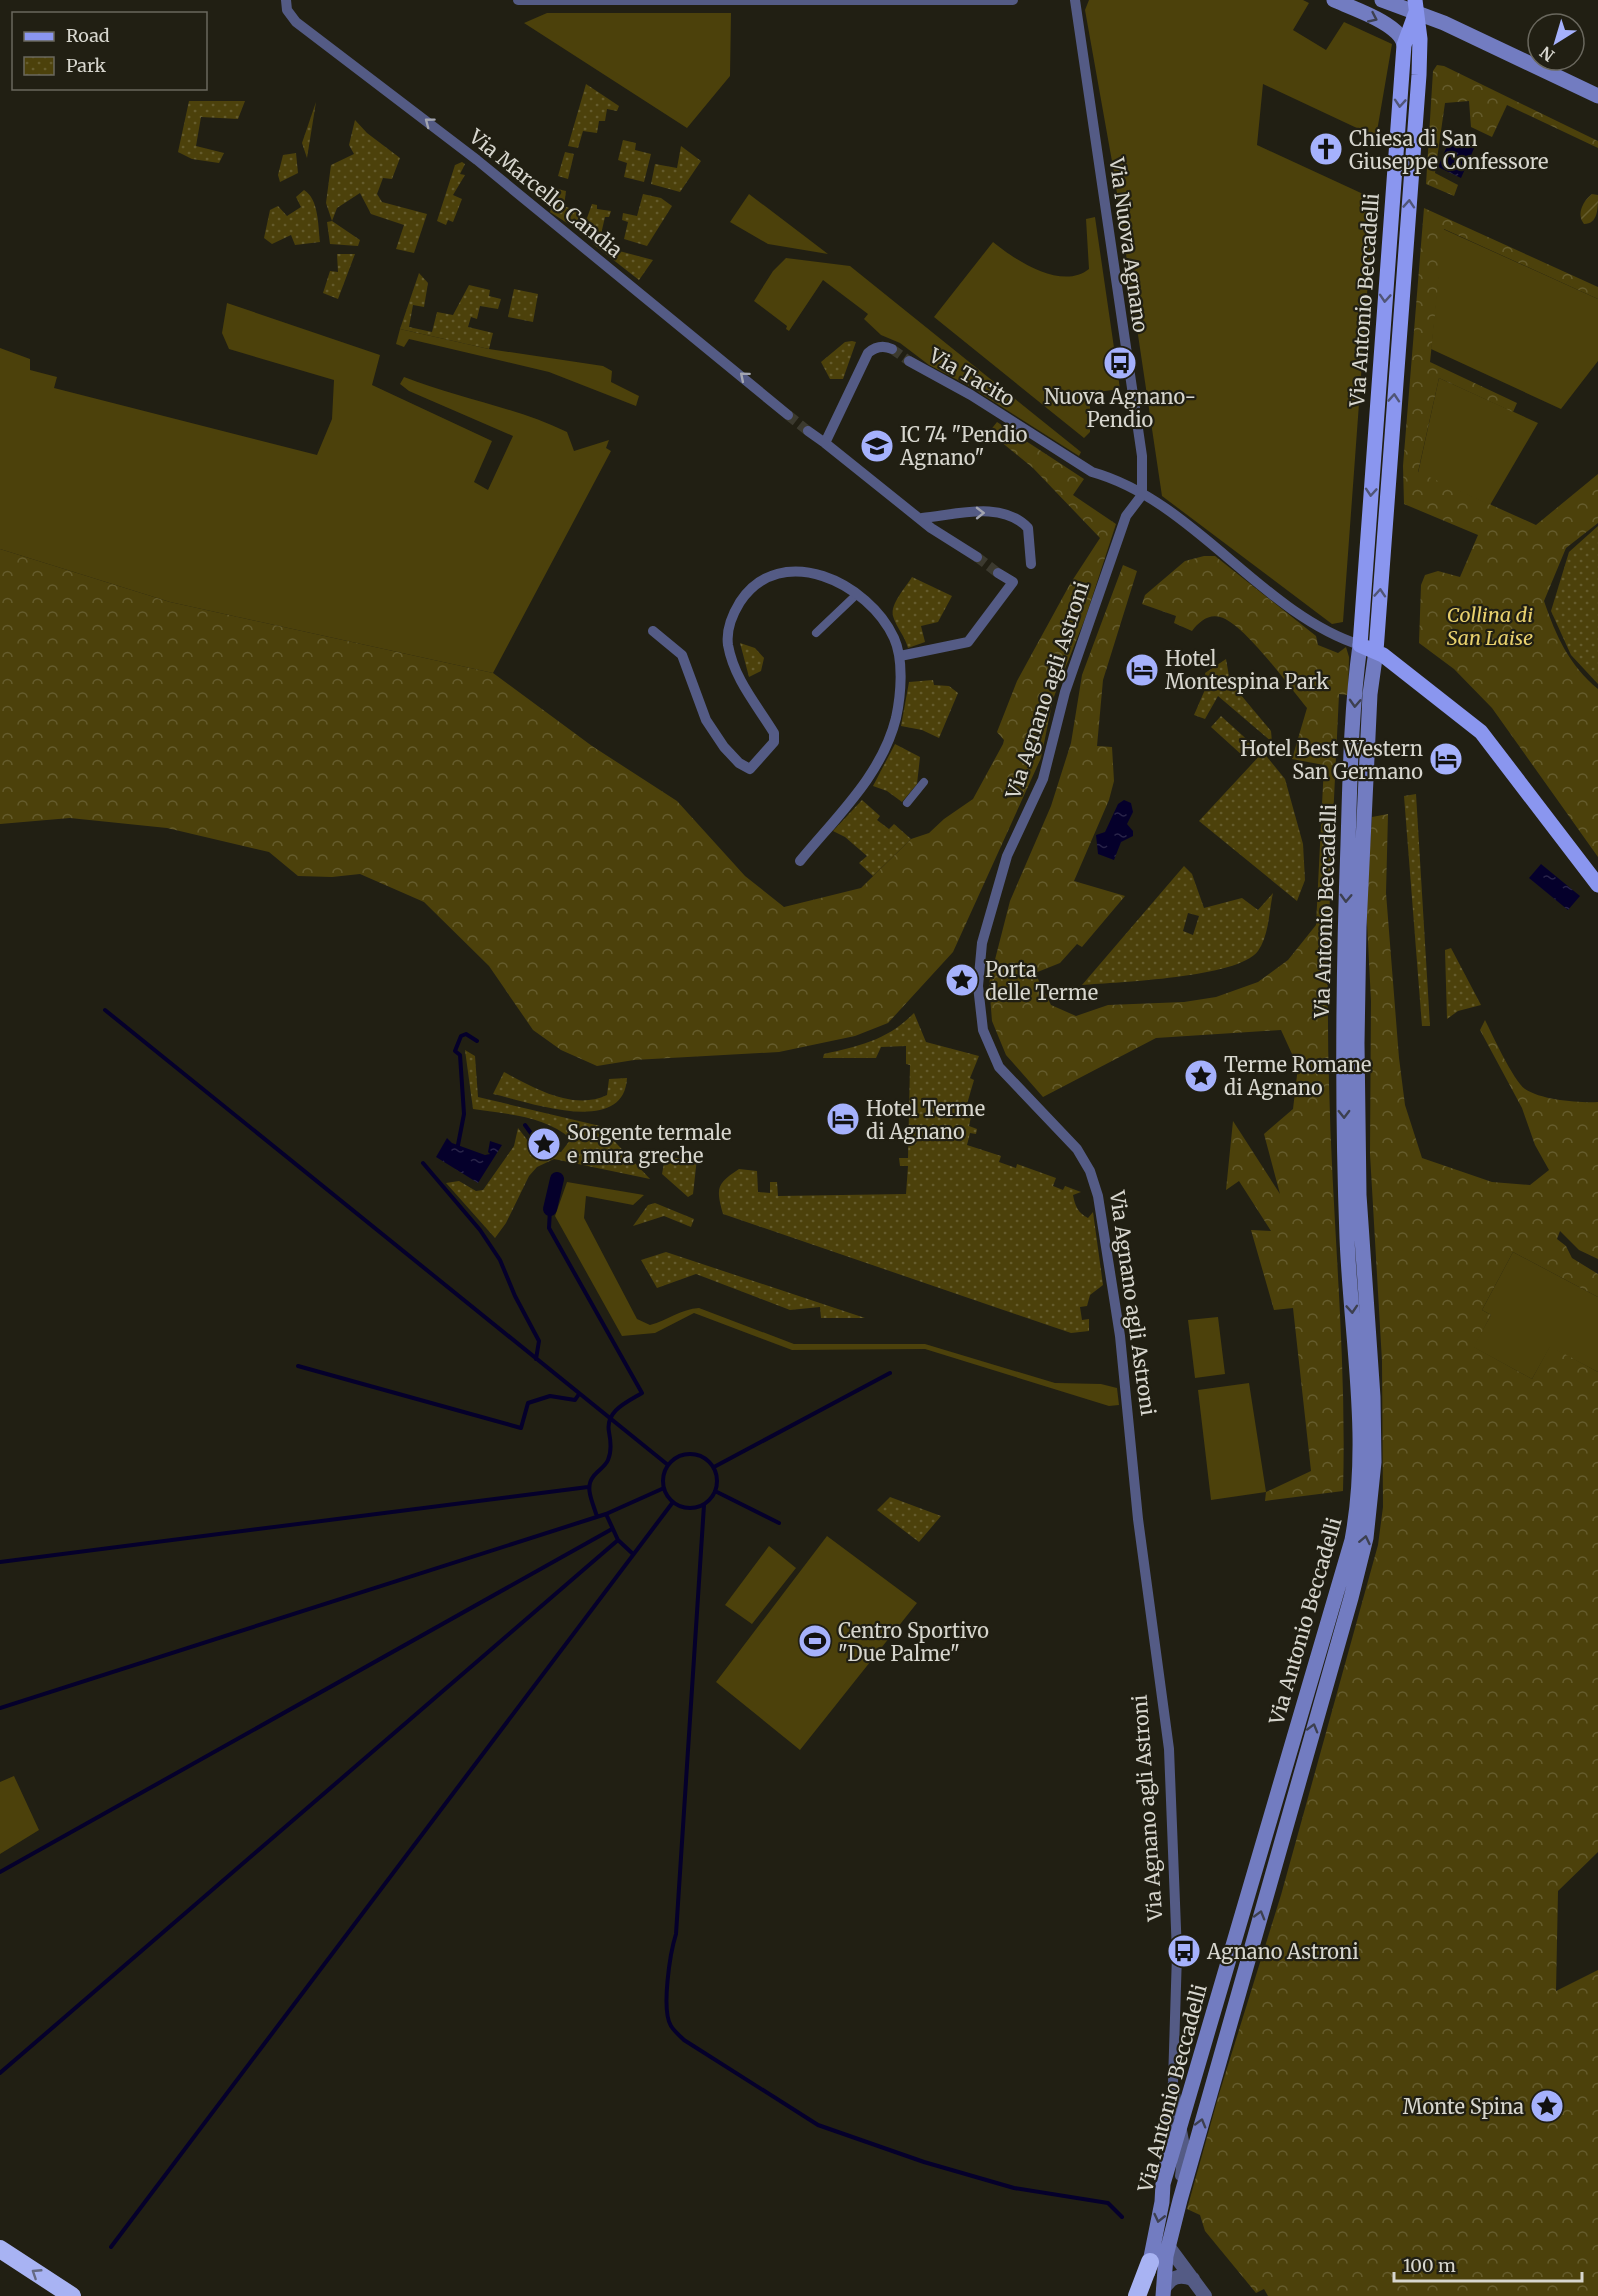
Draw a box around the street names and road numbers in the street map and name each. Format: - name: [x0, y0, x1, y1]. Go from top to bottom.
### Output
- street label: Via Marcello Candia: [464, 123, 628, 263]
- street label: Via Nuova Agnano: [1104, 155, 1154, 334]
- street label: Via Antonio Beccadelli: [1344, 192, 1384, 409]
- street label: Via Tacito: [924, 342, 1020, 412]
- street label: Via Agnano agli Astroni: [1000, 578, 1094, 803]
- street label: Via Antonio Beccadelli: [1309, 804, 1341, 1019]
- street label: Via Agnano agli Astroni: [1105, 1188, 1161, 1417]
- street label: Via Antonio Beccadelli: [1263, 1515, 1347, 1728]
- street label: Via Agnano agli Astroni: [1127, 1694, 1167, 1923]
- street label: Via Antonio Beccadelli: [1132, 1981, 1212, 2196]

